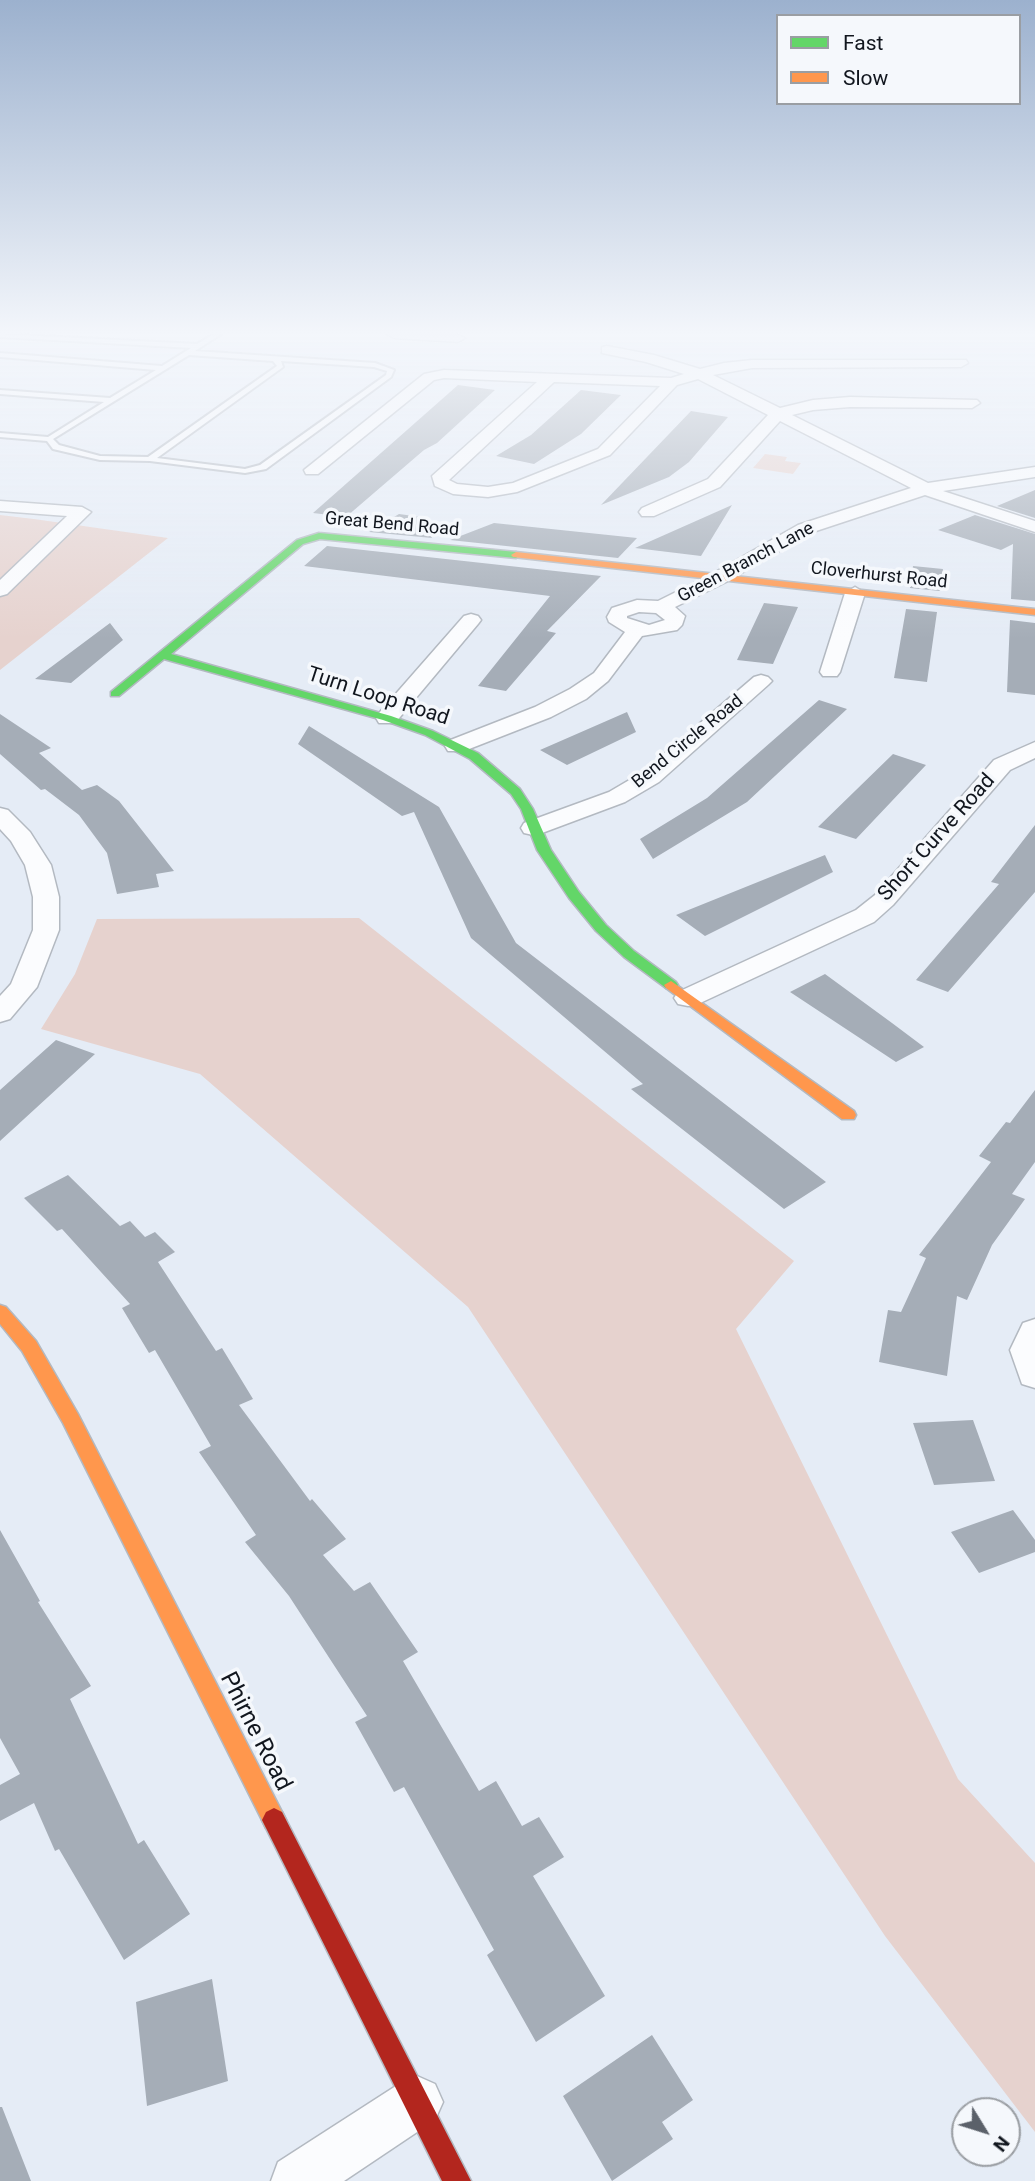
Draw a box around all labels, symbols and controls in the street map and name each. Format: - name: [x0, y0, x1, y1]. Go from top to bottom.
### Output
- legend: [776, 14, 1021, 105]
- text: Fast: [843, 31, 883, 55]
- text: Slow: [843, 66, 888, 90]
- street label: Great Bend Road: [324, 508, 460, 542]
- street label: Green Branch Lane: [674, 518, 818, 608]
- street label: Cloverhurst Road: [810, 558, 948, 594]
- street label: Turn Loop Road: [304, 662, 452, 732]
- street label: Bend Circle Road: [628, 691, 748, 793]
- street label: Short Curve Road: [873, 769, 1001, 907]
- street label: Phirne Road: [213, 1668, 297, 1796]
- north arrow: [951, 2097, 1021, 2167]
- text: N: [988, 2132, 1015, 2156]

